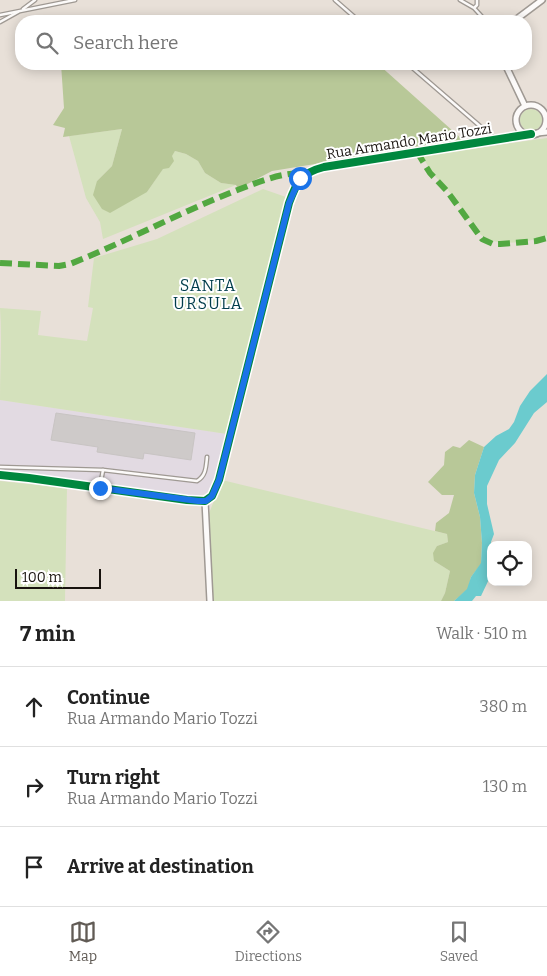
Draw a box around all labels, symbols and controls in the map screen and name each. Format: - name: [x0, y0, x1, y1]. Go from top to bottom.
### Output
- search box: [15, 15, 532, 70]
- icon: search: [33, 29, 61, 57]
- text: Search here: [73, 31, 178, 54]
- street label: Rua Armando Mario Tozzi: [325, 120, 493, 163]
- route start: [289, 167, 312, 190]
- district label: SANTA URSULA: [173, 276, 243, 313]
- route end: [89, 477, 112, 500]
- map controls: [487, 541, 532, 586]
- button: locate: [487, 541, 532, 586]
- scale bar: [15, 566, 101, 589]
- text: 100 m: [22, 569, 62, 586]
- text: 7 min: [20, 621, 75, 647]
- text: Walk · 510 m: [436, 624, 527, 643]
- text: Continue: [67, 686, 150, 709]
- icon: ahead: [20, 693, 48, 721]
- text: 380 m: [480, 697, 527, 716]
- text: Rua Armando Mario Tozzi: [67, 709, 258, 728]
- text: Turn right: [67, 766, 160, 789]
- icon: right: [20, 773, 48, 801]
- text: 130 m: [483, 777, 527, 796]
- text: Rua Armando Mario Tozzi: [67, 789, 258, 808]
- icon: arrive: [20, 853, 48, 881]
- text: Arrive at destination: [67, 855, 254, 878]
- tab: Map: [69, 918, 97, 965]
- tab: Directions: [235, 918, 302, 965]
- tab: Saved: [440, 918, 478, 965]

